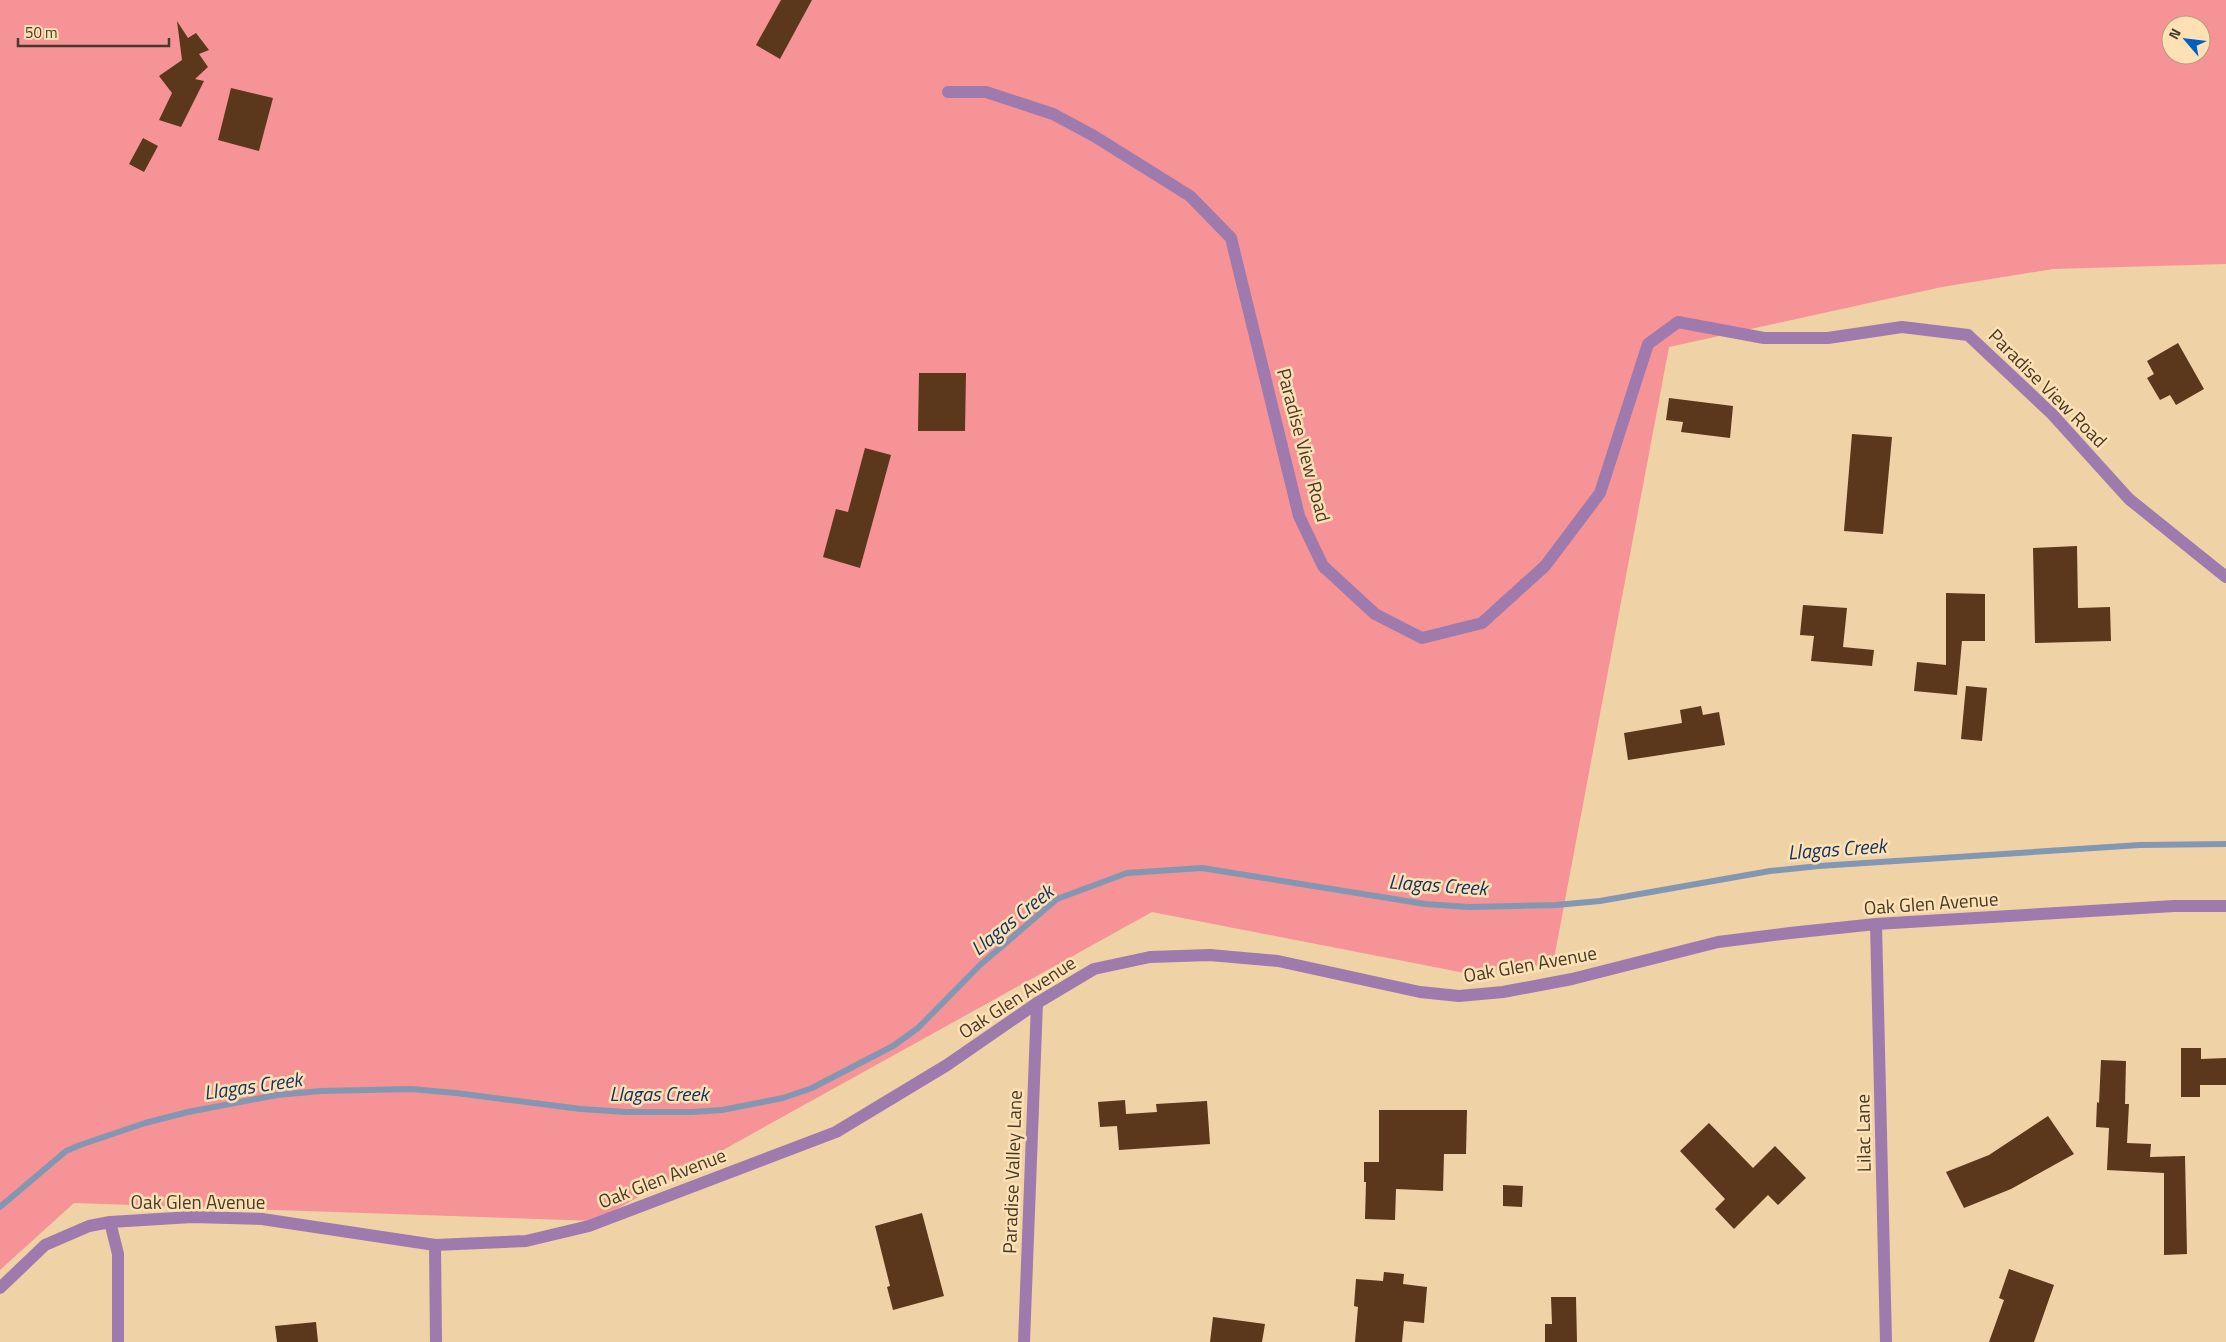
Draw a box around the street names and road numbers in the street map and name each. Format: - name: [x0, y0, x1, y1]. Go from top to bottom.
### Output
- street label: Paradise View Road: [1982, 321, 2115, 454]
- street label: Paradise View Road: [1270, 365, 1339, 525]
- street label: Oak Glen Avenue: [1863, 883, 1999, 922]
- street label: Oak Glen Avenue: [1461, 938, 1599, 989]
- street label: Oak Glen Avenue: [952, 948, 1081, 1045]
- street label: Paradise Valley Lane: [994, 1090, 1029, 1254]
- street label: Lilac Lane: [1847, 1094, 1878, 1172]
- street label: Oak Glen Avenue: [594, 1140, 730, 1215]
- street label: Oak Glen Avenue: [131, 1187, 265, 1216]

